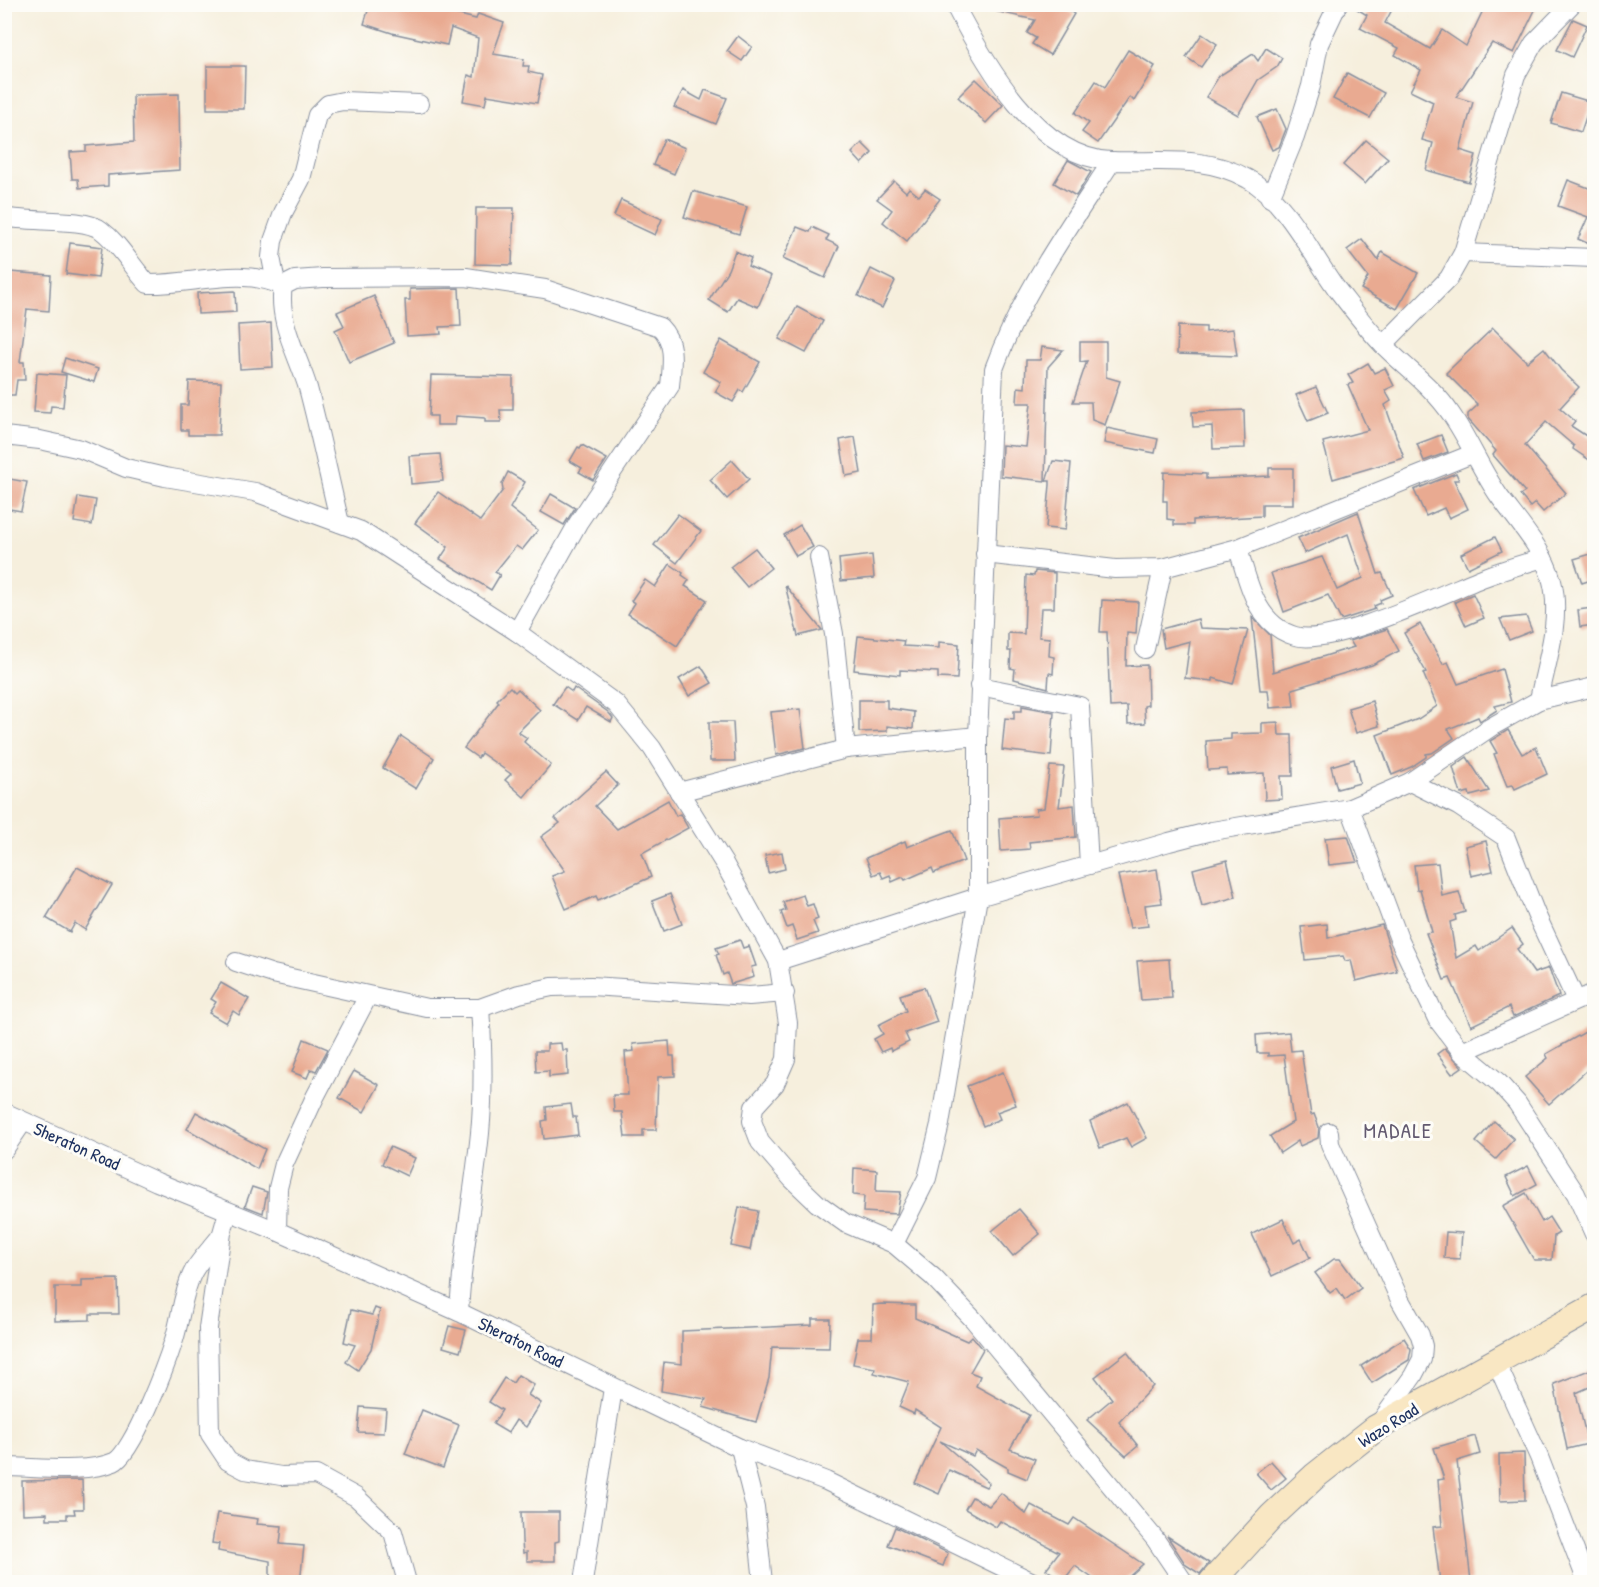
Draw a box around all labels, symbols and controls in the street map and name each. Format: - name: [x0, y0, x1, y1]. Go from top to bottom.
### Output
- street label: Sheraton Road: [30, 1116, 124, 1176]
- district label: MADALE: [1363, 1116, 1433, 1145]
- street label: Sheraton Road: [474, 1311, 568, 1373]
- street label: Wazo Road: [1353, 1397, 1423, 1453]

